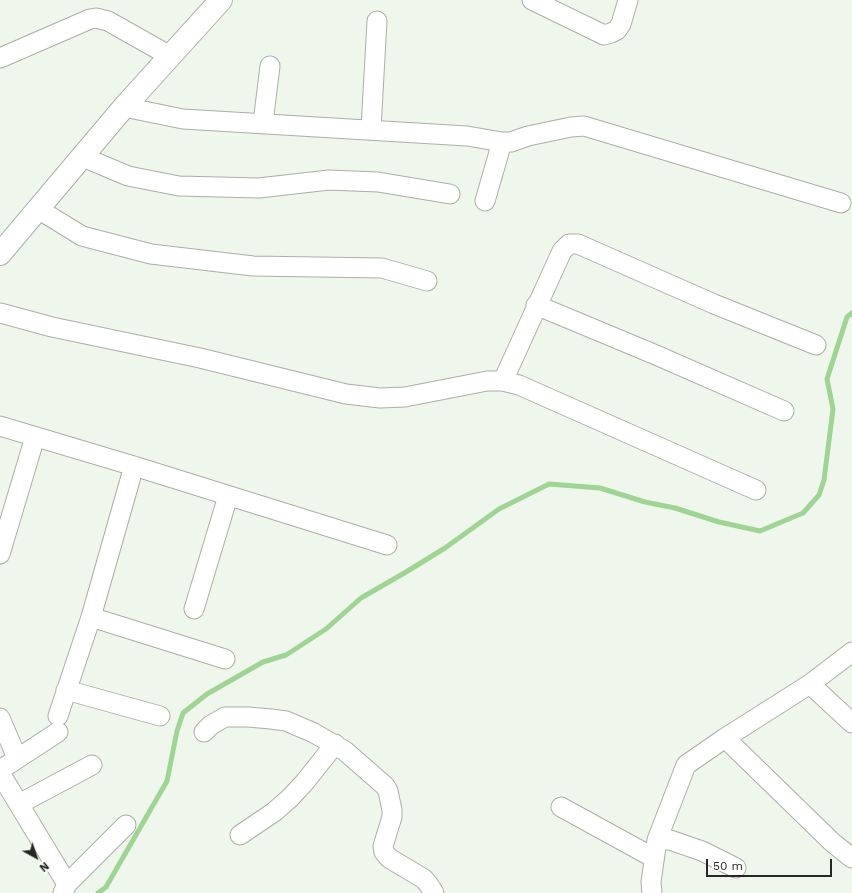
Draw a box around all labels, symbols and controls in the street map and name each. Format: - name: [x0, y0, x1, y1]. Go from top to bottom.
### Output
- north arrow: [16, 837, 56, 877]
- scale bar: [708, 851, 834, 877]
- text: N: [37, 859, 51, 874]
- text: 50 m: [713, 859, 743, 873]

